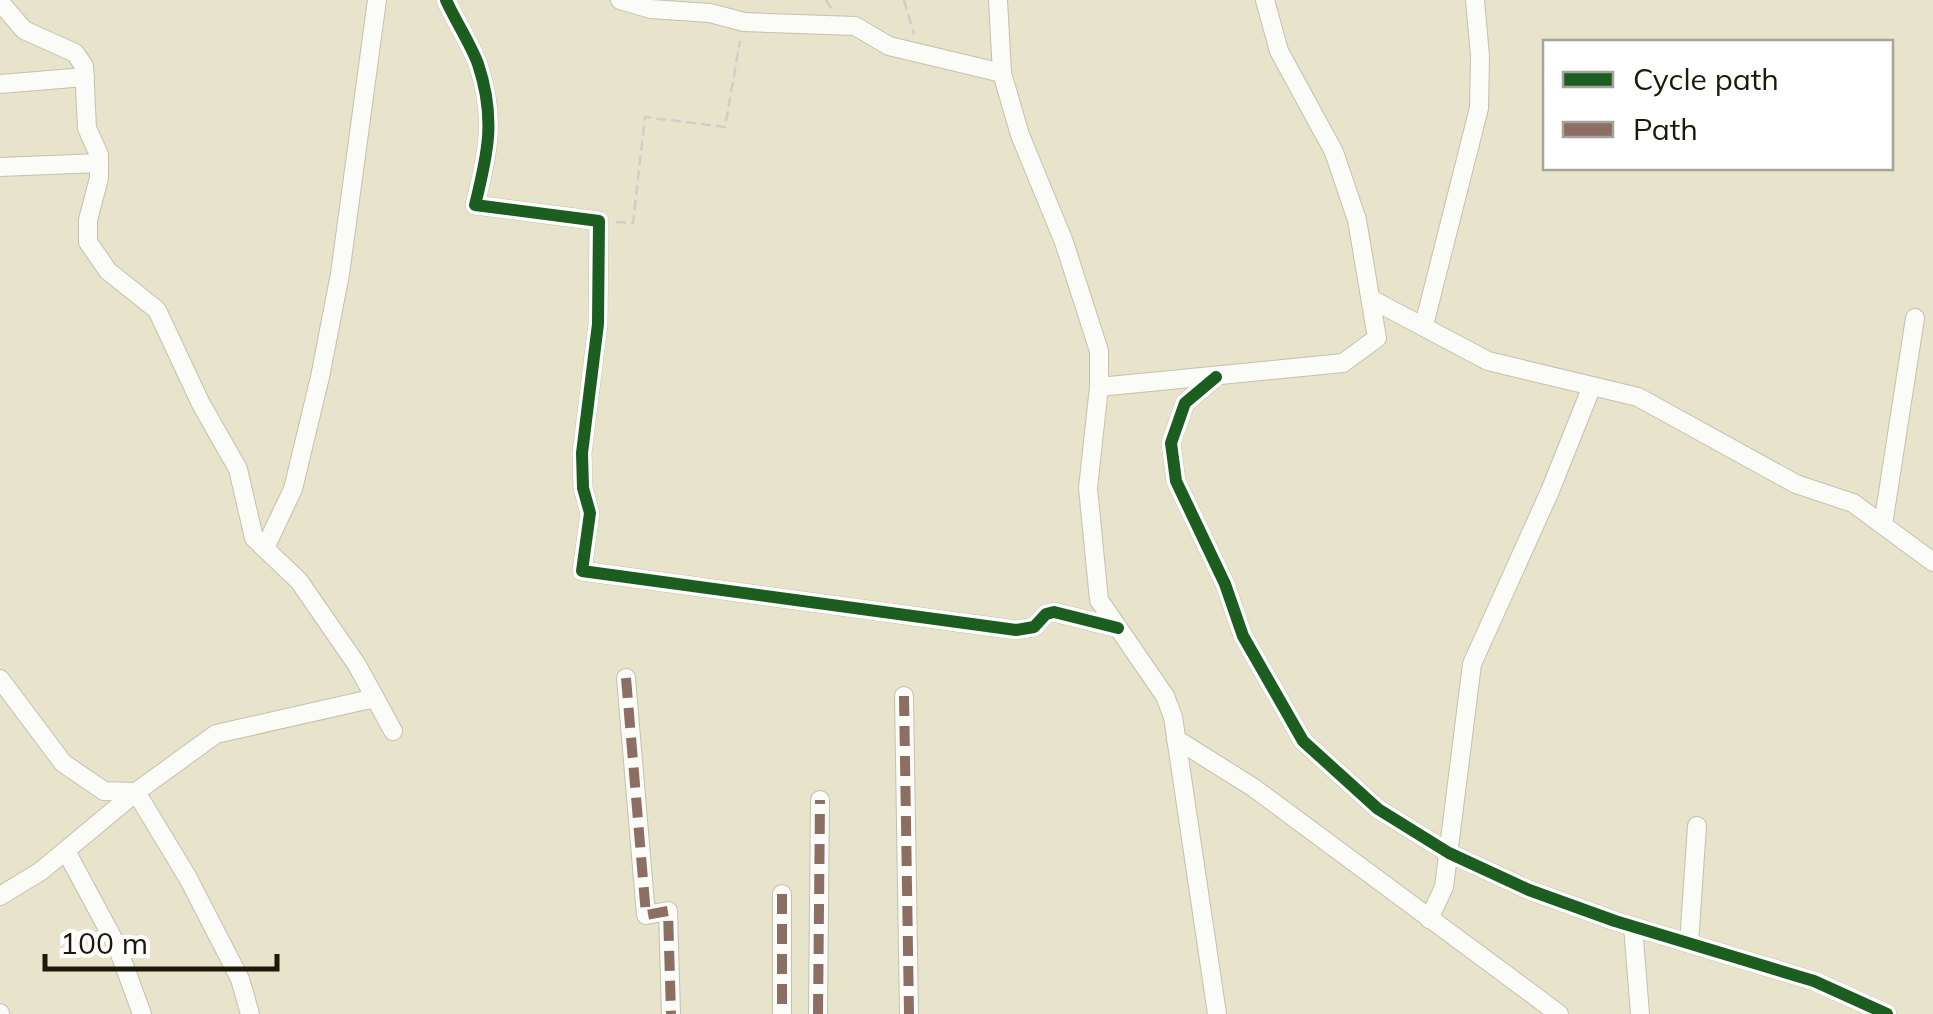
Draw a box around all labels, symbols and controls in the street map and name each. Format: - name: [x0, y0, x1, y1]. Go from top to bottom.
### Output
- legend: [1543, 40, 1893, 170]
- text: Cycle path: [1633, 60, 1779, 98]
- text: Path: [1633, 110, 1698, 148]
- scale bar: [45, 909, 278, 971]
- text: 100 m: [60, 924, 148, 962]

